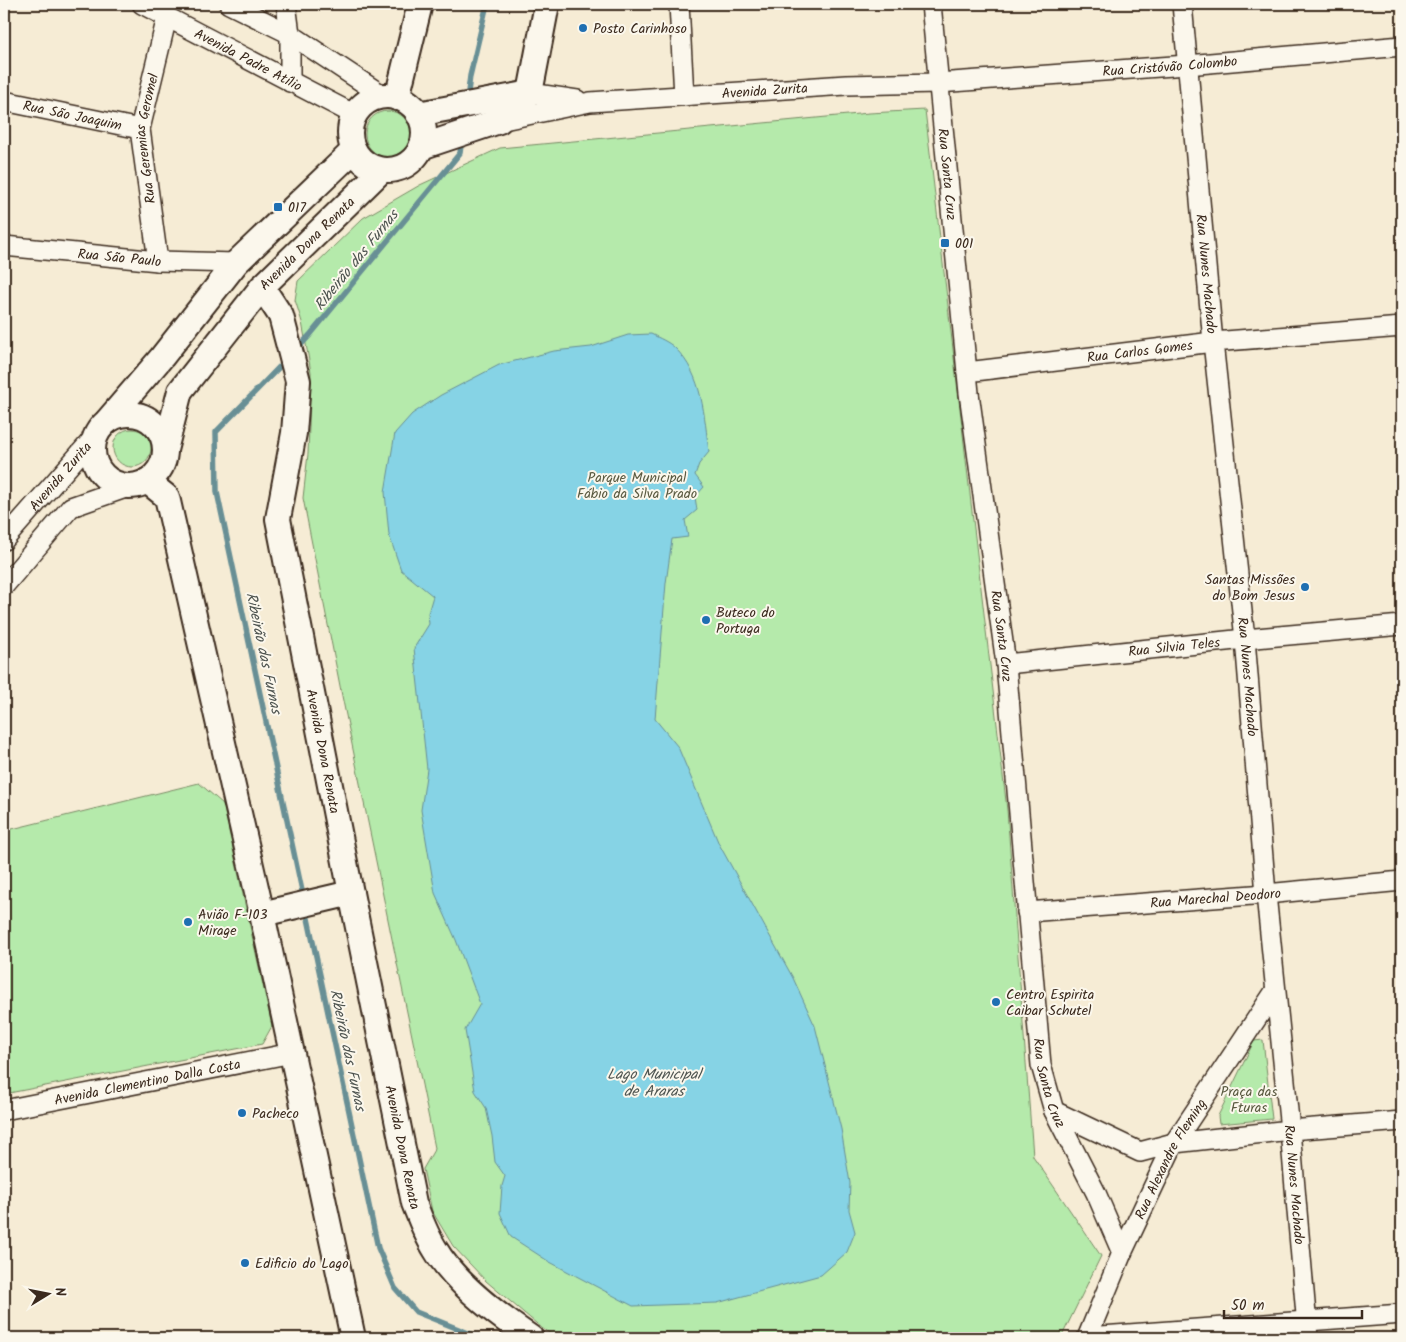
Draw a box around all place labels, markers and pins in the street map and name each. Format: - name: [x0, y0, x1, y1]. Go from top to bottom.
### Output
- place label: Posto Carinhoso: [593, 18, 687, 40]
- marker: Posto Carinhoso: [577, 22, 589, 34]
- place label: 017: [288, 197, 306, 219]
- marker: 017: [272, 201, 284, 213]
- place label: 001: [955, 233, 973, 255]
- marker: 001: [939, 237, 951, 249]
- place label: Santas Missões do Bom Jesus: [1205, 569, 1295, 607]
- marker: Santas Missões do Bom Jesus: [1299, 581, 1311, 593]
- place label: Buteco do Portuga: [716, 602, 775, 640]
- marker: Buteco do Portuga: [700, 614, 712, 626]
- place label: Avião F-103 Mirage: [198, 904, 267, 942]
- marker: Avião F-103 Mirage: [182, 916, 194, 928]
- place label: Centro Espirita Caibar Schutel: [1006, 984, 1094, 1022]
- marker: Centro Espirita Caibar Schutel: [990, 996, 1002, 1008]
- place label: Pacheco: [252, 1103, 299, 1125]
- marker: Pacheco: [236, 1107, 248, 1119]
- place label: Edificio do Lago: [255, 1253, 349, 1275]
- marker: Edificio do Lago: [239, 1257, 251, 1269]

